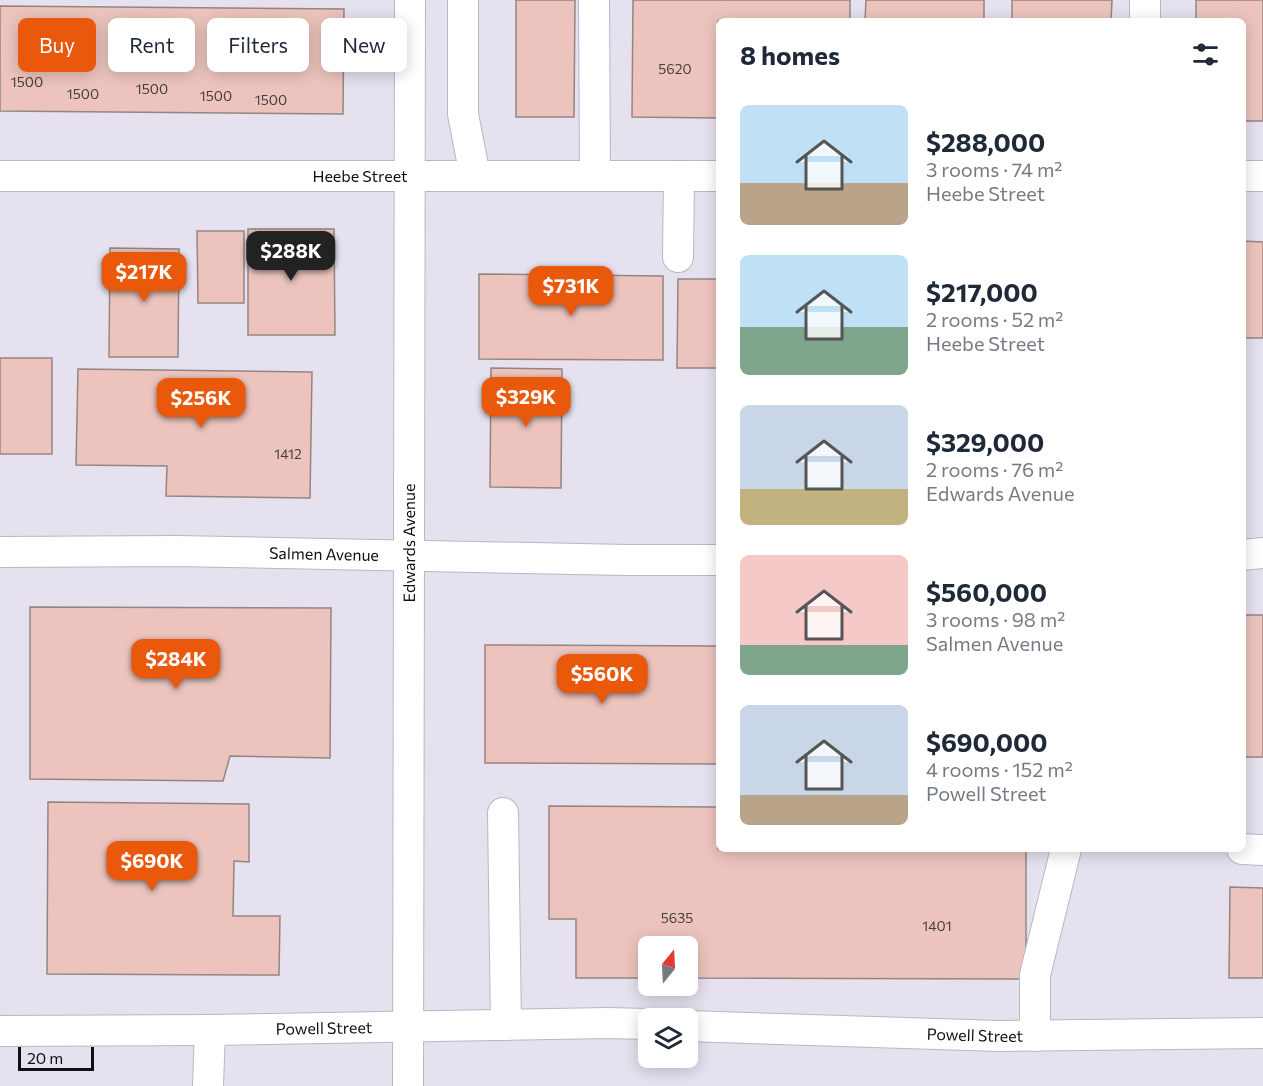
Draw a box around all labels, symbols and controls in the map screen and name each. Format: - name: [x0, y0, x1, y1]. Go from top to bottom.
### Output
- chip: Buy: [18, 18, 96, 72]
- chip: Rent: [108, 18, 195, 72]
- chip: Filters: [207, 18, 309, 72]
- chip: New: [321, 18, 407, 72]
- icon: filters: [1189, 38, 1222, 71]
- text: 8 homes: [740, 39, 840, 70]
- house number: 5620: [658, 60, 692, 77]
- house number: 1500: [11, 73, 43, 90]
- house number: 1500: [136, 80, 168, 97]
- house number: 1500: [67, 85, 99, 102]
- house number: 1500: [200, 87, 232, 104]
- house number: 1500: [255, 91, 287, 108]
- text: $288,000: [926, 126, 1045, 157]
- icon: home: [788, 129, 860, 201]
- text: 3 rooms · 74 m²: [926, 157, 1062, 181]
- street label: Heebe Street: [312, 166, 408, 185]
- text: Heebe Street: [926, 181, 1045, 205]
- pin: $288K: [249, 231, 333, 282]
- text: $288K: [260, 238, 322, 262]
- pin: $217K: [102, 252, 186, 303]
- text: $217K: [116, 259, 172, 283]
- pin: $731K: [529, 266, 613, 317]
- text: $731K: [542, 273, 600, 297]
- text: $217,000: [926, 276, 1038, 307]
- icon: home: [788, 279, 860, 351]
- text: 2 rooms · 52 m²: [926, 307, 1063, 331]
- text: Heebe Street: [926, 331, 1045, 355]
- pin: $329K: [484, 377, 568, 428]
- pin: $256K: [159, 378, 243, 429]
- text: $329K: [496, 384, 556, 408]
- text: $256K: [171, 385, 231, 409]
- text: $329,000: [926, 426, 1044, 457]
- icon: home: [788, 429, 860, 501]
- house number: 1412: [274, 445, 302, 462]
- text: 2 rooms · 76 m²: [926, 457, 1063, 481]
- text: Edwards Avenue: [926, 481, 1075, 505]
- street label: Edwards Avenue: [399, 484, 418, 602]
- street label: Salmen Avenue: [269, 543, 379, 564]
- text: $560,000: [926, 576, 1047, 607]
- icon: home: [788, 579, 860, 651]
- text: 3 rooms · 98 m²: [926, 607, 1065, 631]
- text: Salmen Avenue: [926, 631, 1063, 655]
- pin: $284K: [134, 639, 218, 690]
- text: $284K: [145, 646, 207, 670]
- pin: $560K: [560, 654, 644, 705]
- text: $560K: [571, 661, 633, 685]
- text: $690,000: [926, 726, 1048, 757]
- icon: home: [788, 729, 860, 801]
- text: 4 rooms · 152 m²: [926, 757, 1073, 781]
- text: Powell Street: [926, 781, 1047, 805]
- pin: $690K: [110, 841, 194, 892]
- text: $690K: [120, 848, 184, 872]
- house number: 5635: [661, 909, 693, 926]
- house number: 1401: [922, 917, 952, 934]
- north arrow: [638, 936, 698, 996]
- map controls: [638, 936, 698, 1068]
- button: layers: [638, 1008, 698, 1068]
- street label: Powell Street: [276, 1017, 373, 1038]
- street label: Powell Street: [926, 1024, 1024, 1045]
- scale bar: [18, 1044, 94, 1072]
- text: 20 m: [27, 1048, 63, 1067]

